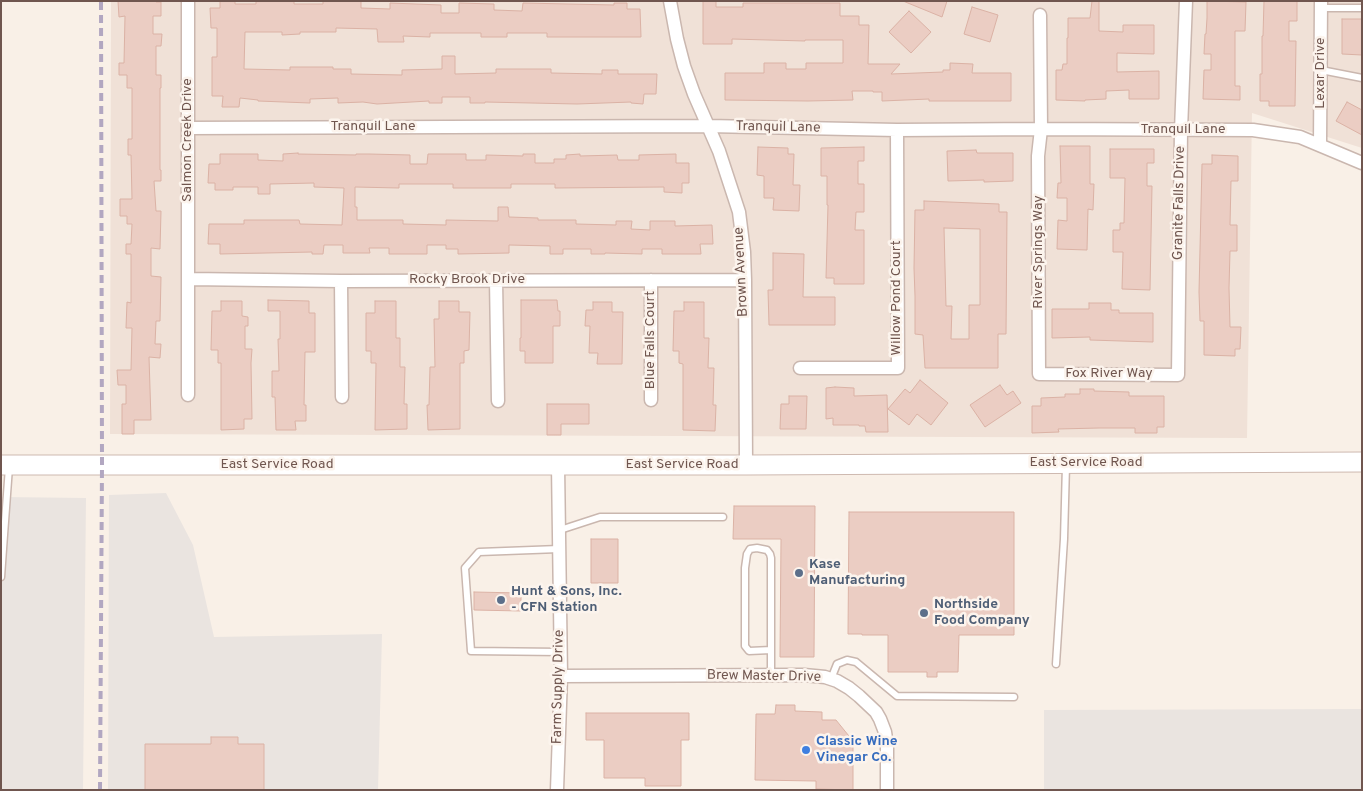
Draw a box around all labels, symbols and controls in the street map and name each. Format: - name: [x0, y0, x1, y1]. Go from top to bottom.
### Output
- street label: Lexar Drive: [1313, 37, 1329, 109]
- street label: Salmon Creek Drive: [180, 78, 196, 202]
- street label: Tranquil Lane: [330, 119, 416, 135]
- street label: Tranquil Lane: [735, 119, 821, 137]
- street label: Tranquil Lane: [1140, 122, 1226, 138]
- street label: Granite Falls Drive: [1171, 146, 1189, 260]
- street label: River Springs Way: [1031, 195, 1047, 309]
- street label: Brown Avenue: [731, 227, 753, 317]
- street label: Willow Pond Court: [889, 240, 905, 356]
- street label: Rocky Brook Drive: [409, 272, 525, 288]
- street label: Blue Falls Court: [643, 291, 659, 389]
- street label: Fox River Way: [1065, 366, 1153, 382]
- street label: East Service Road: [1029, 455, 1143, 471]
- street label: East Service Road: [220, 457, 334, 473]
- street label: East Service Road: [625, 457, 739, 473]
- place label: Kase Manufacturing: [809, 557, 905, 590]
- marker: Kase Manufacturing: [793, 567, 805, 579]
- place label: Hunt & Sons, Inc. - CFN Station: [511, 584, 622, 616]
- marker: Hunt & Sons, Inc. - CFN Station: [495, 594, 507, 606]
- place label: Northside Food Company: [934, 597, 1030, 630]
- marker: Northside Food Company: [918, 607, 930, 619]
- street label: Farm Supply Drive: [550, 630, 568, 744]
- street label: Brew Master Drive: [707, 668, 821, 686]
- place label: Classic Wine Vinegar Co.: [816, 734, 898, 766]
- marker: Classic Wine Vinegar Co.: [800, 744, 812, 756]

